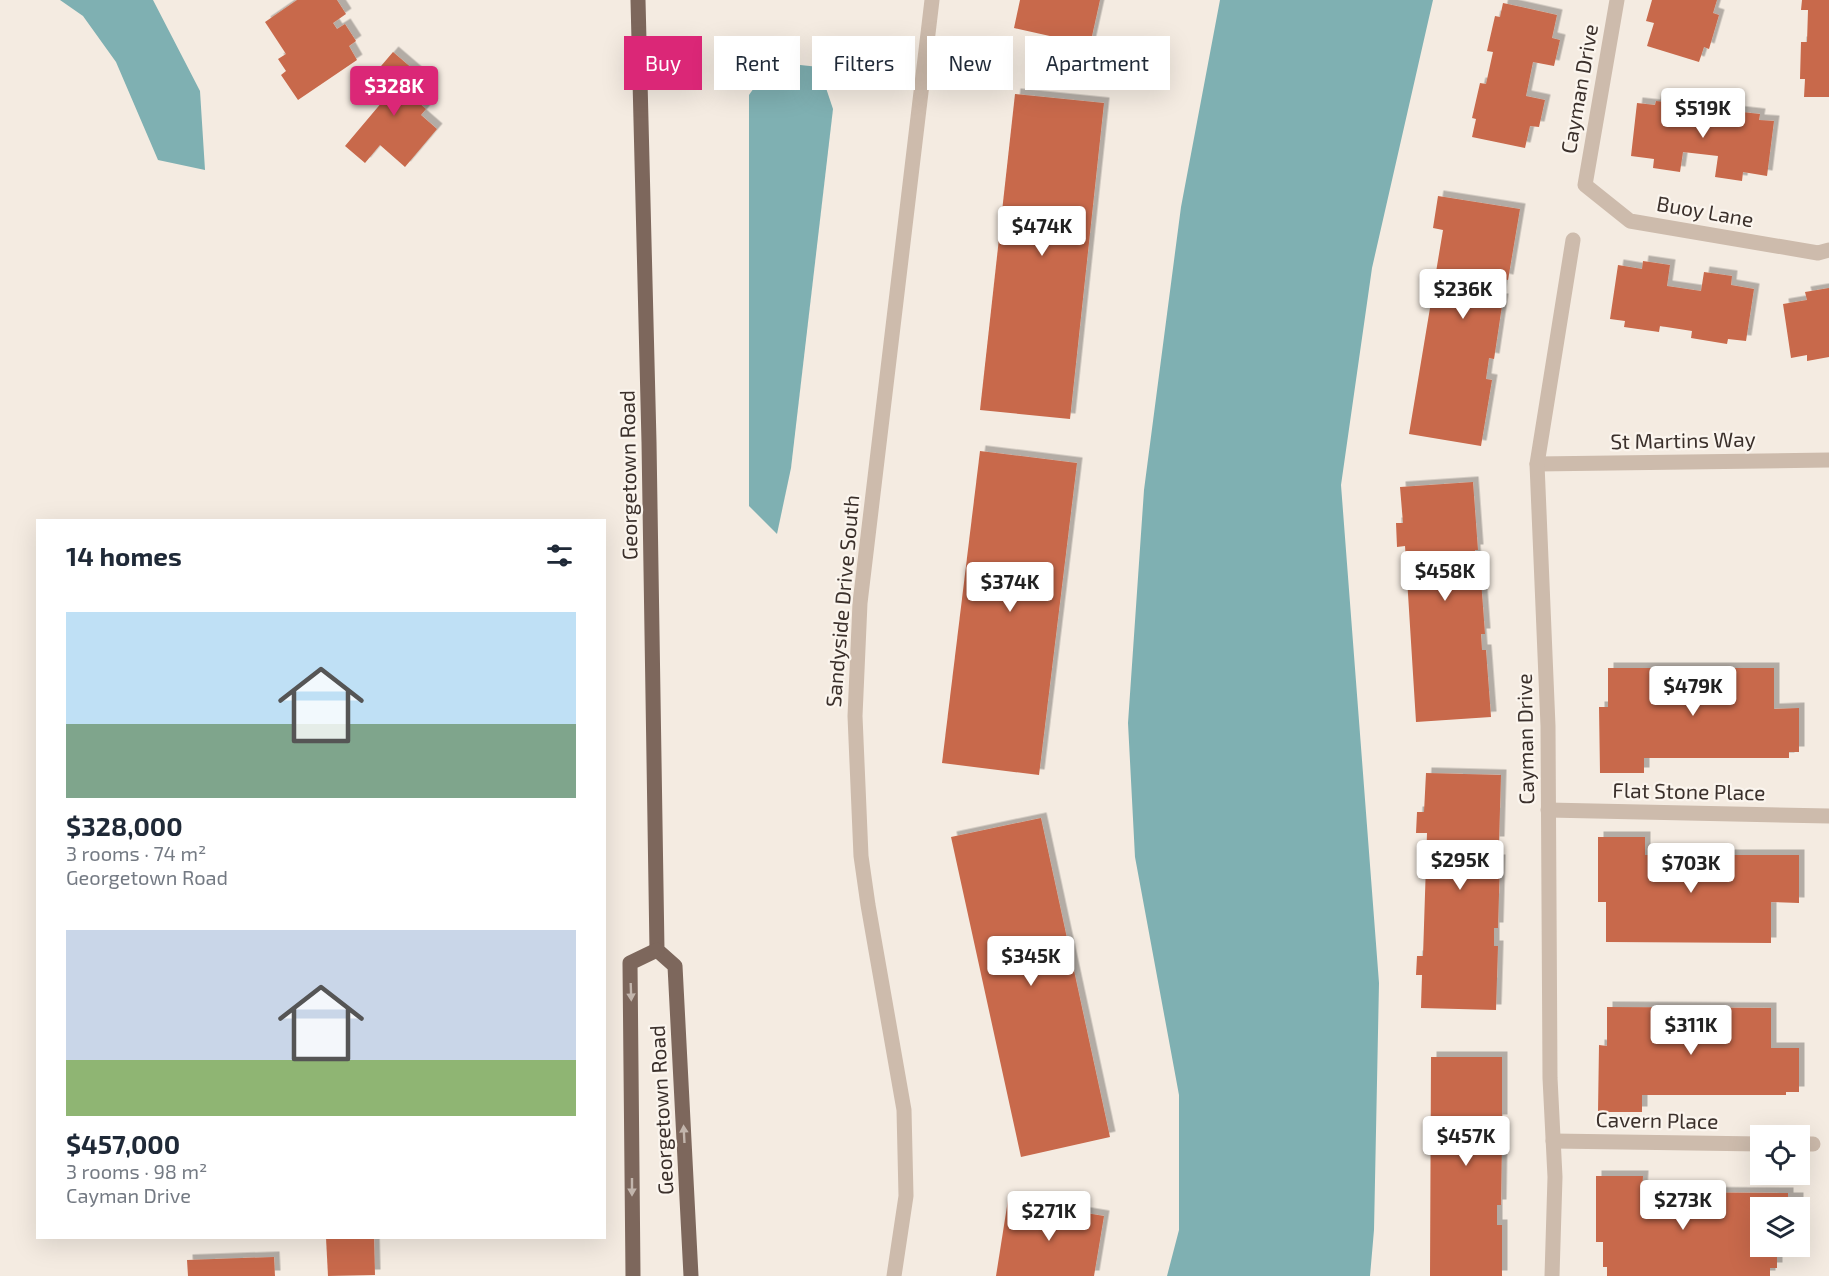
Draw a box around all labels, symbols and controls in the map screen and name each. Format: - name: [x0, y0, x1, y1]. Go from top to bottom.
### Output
- street label: Cayman Drive: [1555, 22, 1602, 156]
- chip: Buy: [624, 36, 702, 90]
- chip: Rent: [714, 36, 800, 90]
- chip: Filters: [812, 36, 915, 90]
- chip: New: [927, 36, 1013, 90]
- chip: Apartment: [1025, 36, 1170, 90]
- pin: $328K: [352, 66, 436, 117]
- text: $328K: [364, 73, 424, 97]
- pin: $519K: [1661, 88, 1745, 139]
- text: $519K: [1675, 95, 1731, 119]
- street label: Buoy Lane: [1655, 190, 1756, 231]
- pin: $474K: [1000, 206, 1084, 257]
- text: $474K: [1012, 213, 1072, 237]
- pin: $236K: [1421, 269, 1505, 320]
- text: $236K: [1433, 276, 1493, 300]
- street label: Georgetown Road: [614, 390, 641, 560]
- street label: St Martins Way: [1610, 426, 1756, 453]
- street label: Sandyside Drive South: [820, 494, 863, 708]
- icon: filters: [543, 539, 576, 572]
- text: 14 homes: [66, 540, 182, 571]
- pin: $458K: [1403, 551, 1487, 602]
- text: $458K: [1415, 558, 1475, 582]
- pin: $374K: [968, 562, 1052, 613]
- text: $374K: [981, 569, 1039, 593]
- icon: home: [267, 651, 375, 759]
- pin: $479K: [1651, 666, 1735, 717]
- street label: Cayman Drive: [1511, 673, 1538, 805]
- text: $479K: [1663, 673, 1723, 697]
- street label: Flat Stone Place: [1612, 777, 1766, 804]
- text: $328,000: [66, 810, 183, 841]
- pin: $295K: [1418, 840, 1502, 891]
- text: 3 rooms · 74 m²: [66, 841, 206, 865]
- pin: $703K: [1649, 843, 1733, 894]
- text: $295K: [1431, 847, 1489, 871]
- text: $703K: [1662, 850, 1720, 874]
- text: Georgetown Road: [66, 865, 228, 889]
- pin: $345K: [989, 936, 1073, 987]
- text: $345K: [1001, 943, 1061, 967]
- icon: home: [267, 969, 375, 1077]
- one-way arrow: [626, 982, 636, 1001]
- pin: $311K: [1649, 1005, 1733, 1056]
- text: $311K: [1665, 1012, 1717, 1036]
- street label: Georgetown Road: [644, 1025, 677, 1196]
- street label: Cavern Place: [1596, 1106, 1719, 1133]
- pin: $457K: [1424, 1116, 1508, 1167]
- text: $457K: [1437, 1123, 1495, 1147]
- one-way arrow: [679, 1124, 688, 1143]
- map controls: [1750, 1125, 1810, 1257]
- button: locate: [1750, 1125, 1810, 1185]
- text: $457,000: [66, 1128, 180, 1159]
- text: 3 rooms · 98 m²: [66, 1159, 207, 1183]
- one-way arrow: [627, 1177, 637, 1196]
- pin: $273K: [1641, 1180, 1725, 1231]
- text: Cayman Drive: [66, 1183, 191, 1207]
- text: $273K: [1654, 1187, 1712, 1211]
- pin: $271K: [1007, 1191, 1091, 1242]
- button: layers: [1750, 1197, 1810, 1257]
- text: $271K: [1021, 1198, 1077, 1222]

